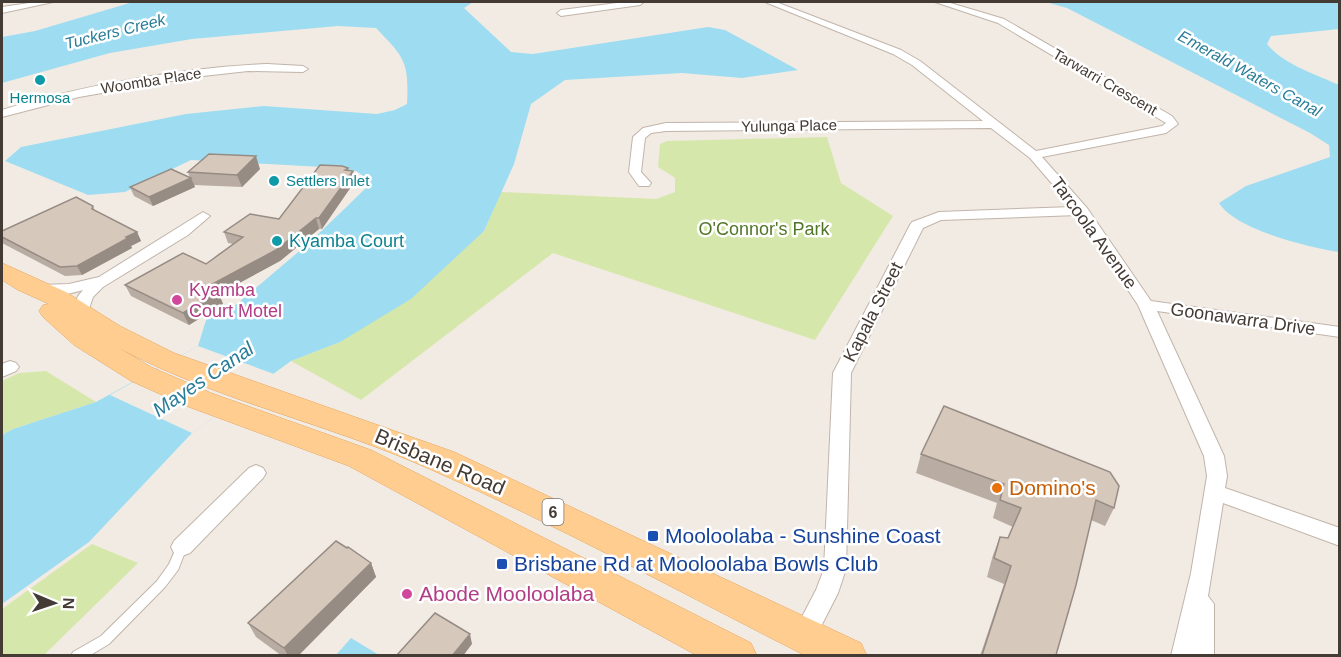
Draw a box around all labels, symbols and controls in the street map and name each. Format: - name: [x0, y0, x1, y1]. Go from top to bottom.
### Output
- water label: Tuckers Creek: [63, 11, 168, 52]
- water label: Emerald Waters Canal: [1175, 27, 1325, 120]
- street label: Tarwarri Crescent: [1050, 45, 1161, 119]
- street label: Woomba Place: [99, 64, 202, 97]
- marker: Hermosa: [33, 73, 47, 87]
- place label: Hermosa: [10, 89, 71, 106]
- street label: Yulunga Place: [741, 116, 837, 135]
- place label: Settlers Inlet: [286, 172, 370, 189]
- street label: Tarcoola Avenue: [1047, 173, 1141, 293]
- marker: Settlers Inlet: [267, 174, 281, 188]
- park label: O'Connor's Park: [699, 219, 830, 239]
- place label: Kyamba Court: [289, 231, 404, 251]
- marker: Kyamba Court: [270, 234, 284, 248]
- street label: Kapala Street: [839, 259, 907, 365]
- place label: Kyamba Court Motel: [189, 280, 282, 321]
- marker: Kyamba Court Motel: [170, 293, 184, 307]
- street label: Goonawarra Drive: [1169, 299, 1317, 339]
- water label: Mayes Canal: [148, 337, 258, 421]
- street label: Brisbane Road: [372, 424, 509, 499]
- place label: Domino's: [1009, 476, 1096, 499]
- marker: Domino's: [990, 481, 1004, 495]
- road number: 6: [542, 499, 564, 525]
- place label: Mooloolaba - Sunshine Coast: [665, 524, 941, 547]
- marker: Mooloolaba - Sunshine Coast: [646, 529, 660, 543]
- place label: Brisbane Rd at Mooloolaba Bowls Club: [514, 552, 878, 575]
- marker: Brisbane Rd at Mooloolaba Bowls Club: [495, 557, 509, 571]
- north arrow: [24, 573, 84, 633]
- place label: Abode Mooloolaba: [419, 582, 594, 605]
- marker: Abode Mooloolaba: [400, 587, 414, 601]
- text: N: [60, 597, 77, 610]

